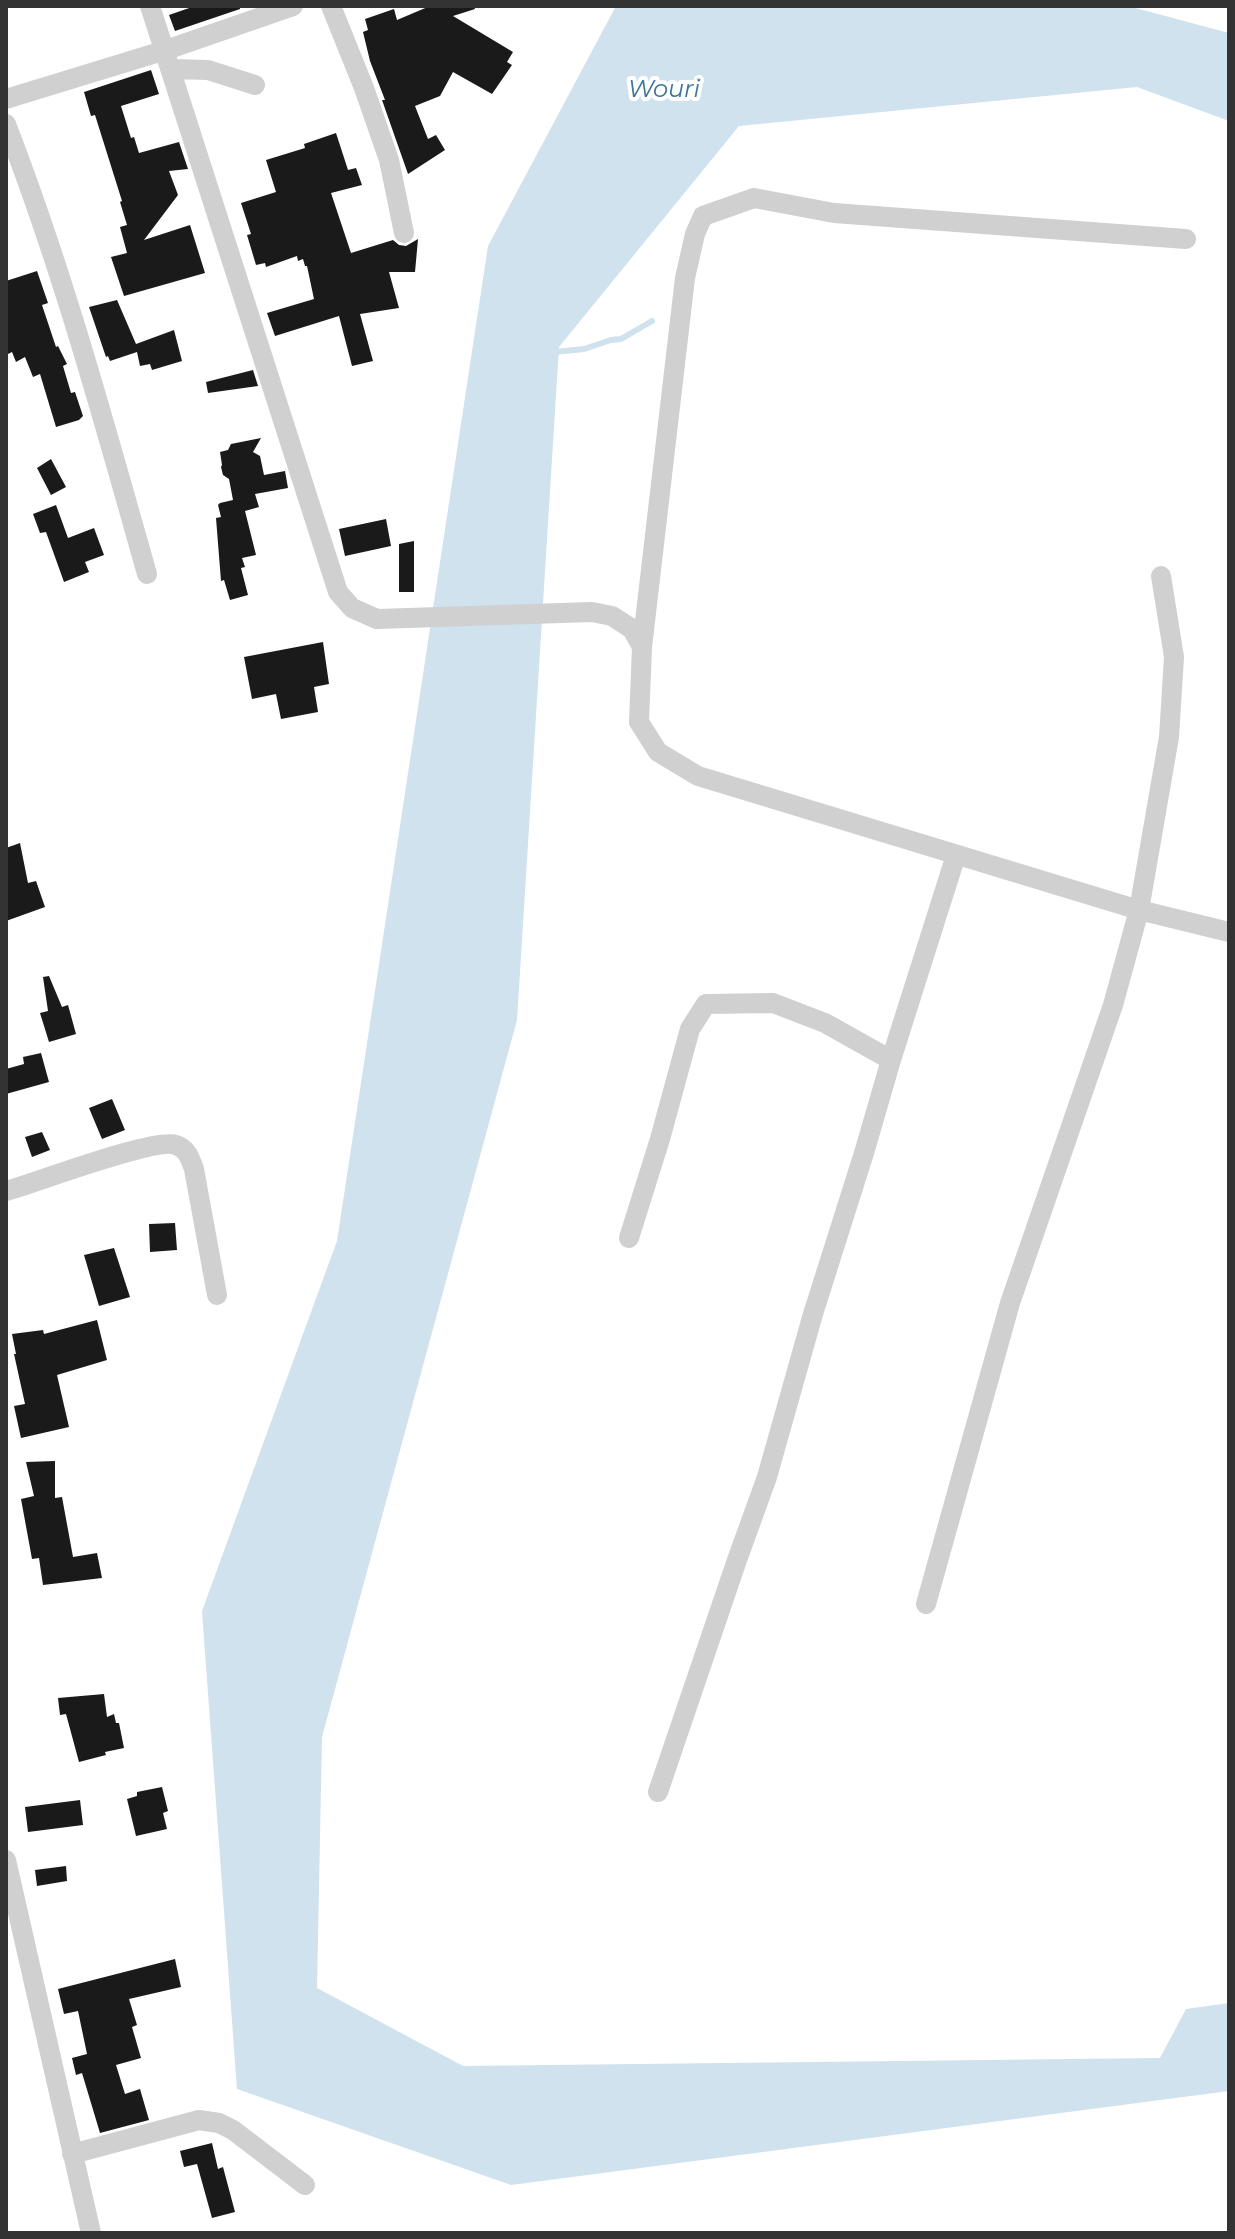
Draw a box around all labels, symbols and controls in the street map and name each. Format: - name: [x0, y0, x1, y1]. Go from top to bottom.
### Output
- water label: Wouri: [628, 76, 700, 104]

